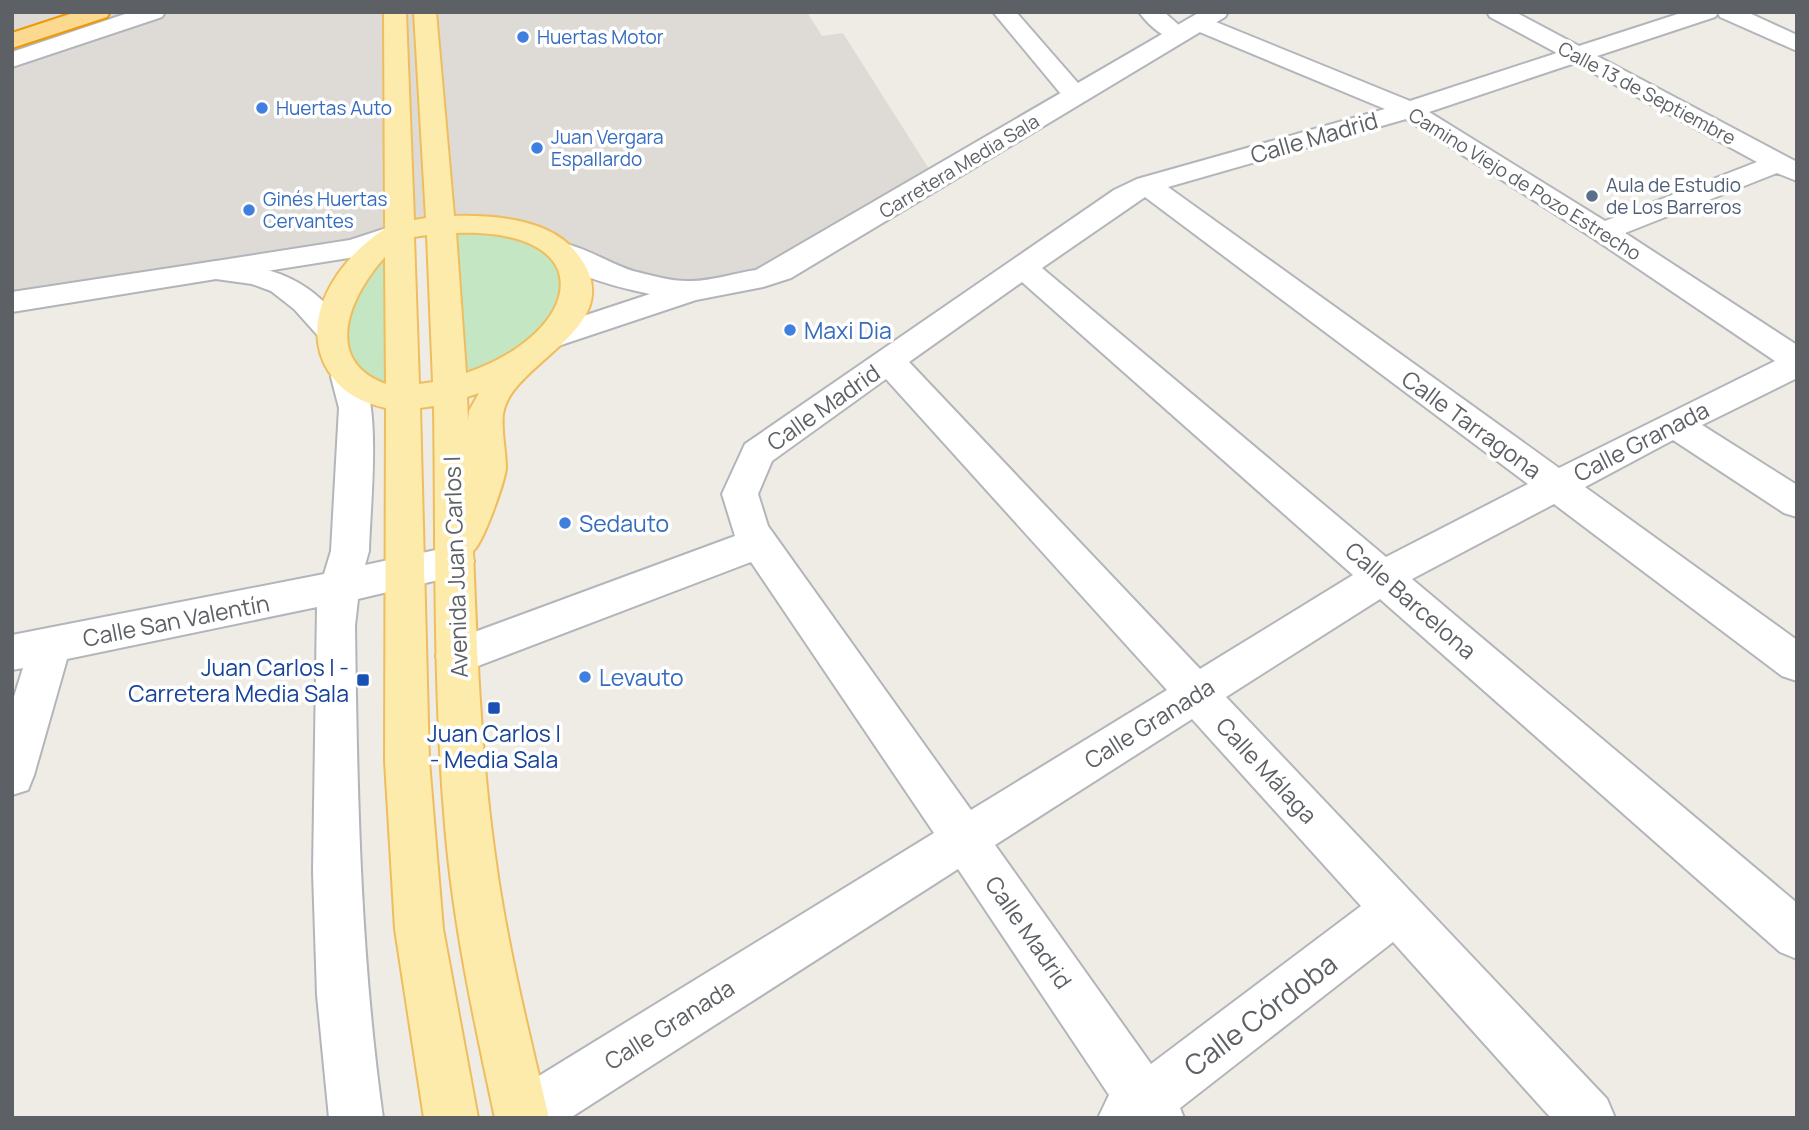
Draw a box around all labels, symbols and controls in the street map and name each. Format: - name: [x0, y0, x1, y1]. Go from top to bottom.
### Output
- place label: Huertas Motor: [537, 24, 664, 50]
- marker: Huertas Motor: [515, 29, 531, 45]
- street label: Calle 13 de Septiembre: [1554, 35, 1740, 151]
- place label: Huertas Auto: [276, 95, 392, 121]
- marker: Huertas Auto: [254, 100, 270, 116]
- street label: Camino Viejo de Pozo Estrecho: [1404, 102, 1646, 266]
- street label: Calle Madrid: [1247, 104, 1381, 170]
- street label: Carretera Media Sala: [874, 108, 1044, 224]
- place label: Juan Vergara Espallardo: [551, 124, 663, 172]
- marker: Juan Vergara Espallardo: [529, 140, 545, 156]
- place label: Aula de Estudio de Los Barreros: [1606, 172, 1741, 220]
- place label: Ginés Huertas Cervantes: [263, 186, 387, 234]
- marker: Aula de Estudio de Los Barreros: [1584, 188, 1600, 204]
- marker: Ginés Huertas Cervantes: [241, 202, 257, 218]
- place label: Maxi Dia: [804, 314, 892, 346]
- marker: Maxi Dia: [782, 322, 798, 338]
- street label: Calle Madrid: [760, 356, 886, 458]
- street label: Calle Tarragona: [1396, 362, 1548, 486]
- street label: Calle Granada: [1568, 393, 1714, 489]
- street label: Avenida Juan Carlos I: [435, 456, 475, 678]
- place label: Sedauto: [579, 507, 669, 539]
- marker: Sedauto: [557, 515, 573, 531]
- street label: Calle Barcelona: [1339, 534, 1483, 666]
- street label: Calle San Valentín: [80, 586, 272, 654]
- place label: Juan Carlos I - Carretera Media Sala: [128, 651, 349, 709]
- place label: Levauto: [599, 661, 684, 693]
- marker: Levauto: [577, 669, 593, 685]
- street label: Calle Granada: [1078, 670, 1220, 776]
- marker: Juan Carlos I - Carretera Media Sala: [355, 672, 371, 688]
- marker: Juan Carlos I - Media Sala: [486, 700, 502, 716]
- street label: Calle Málaga: [1209, 710, 1325, 830]
- place label: Juan Carlos I - Media Sala: [427, 717, 561, 775]
- street label: Calle Madrid: [978, 869, 1080, 995]
- street label: Calle Córdoba: [1176, 944, 1344, 1084]
- street label: Calle Granada: [598, 971, 740, 1077]

